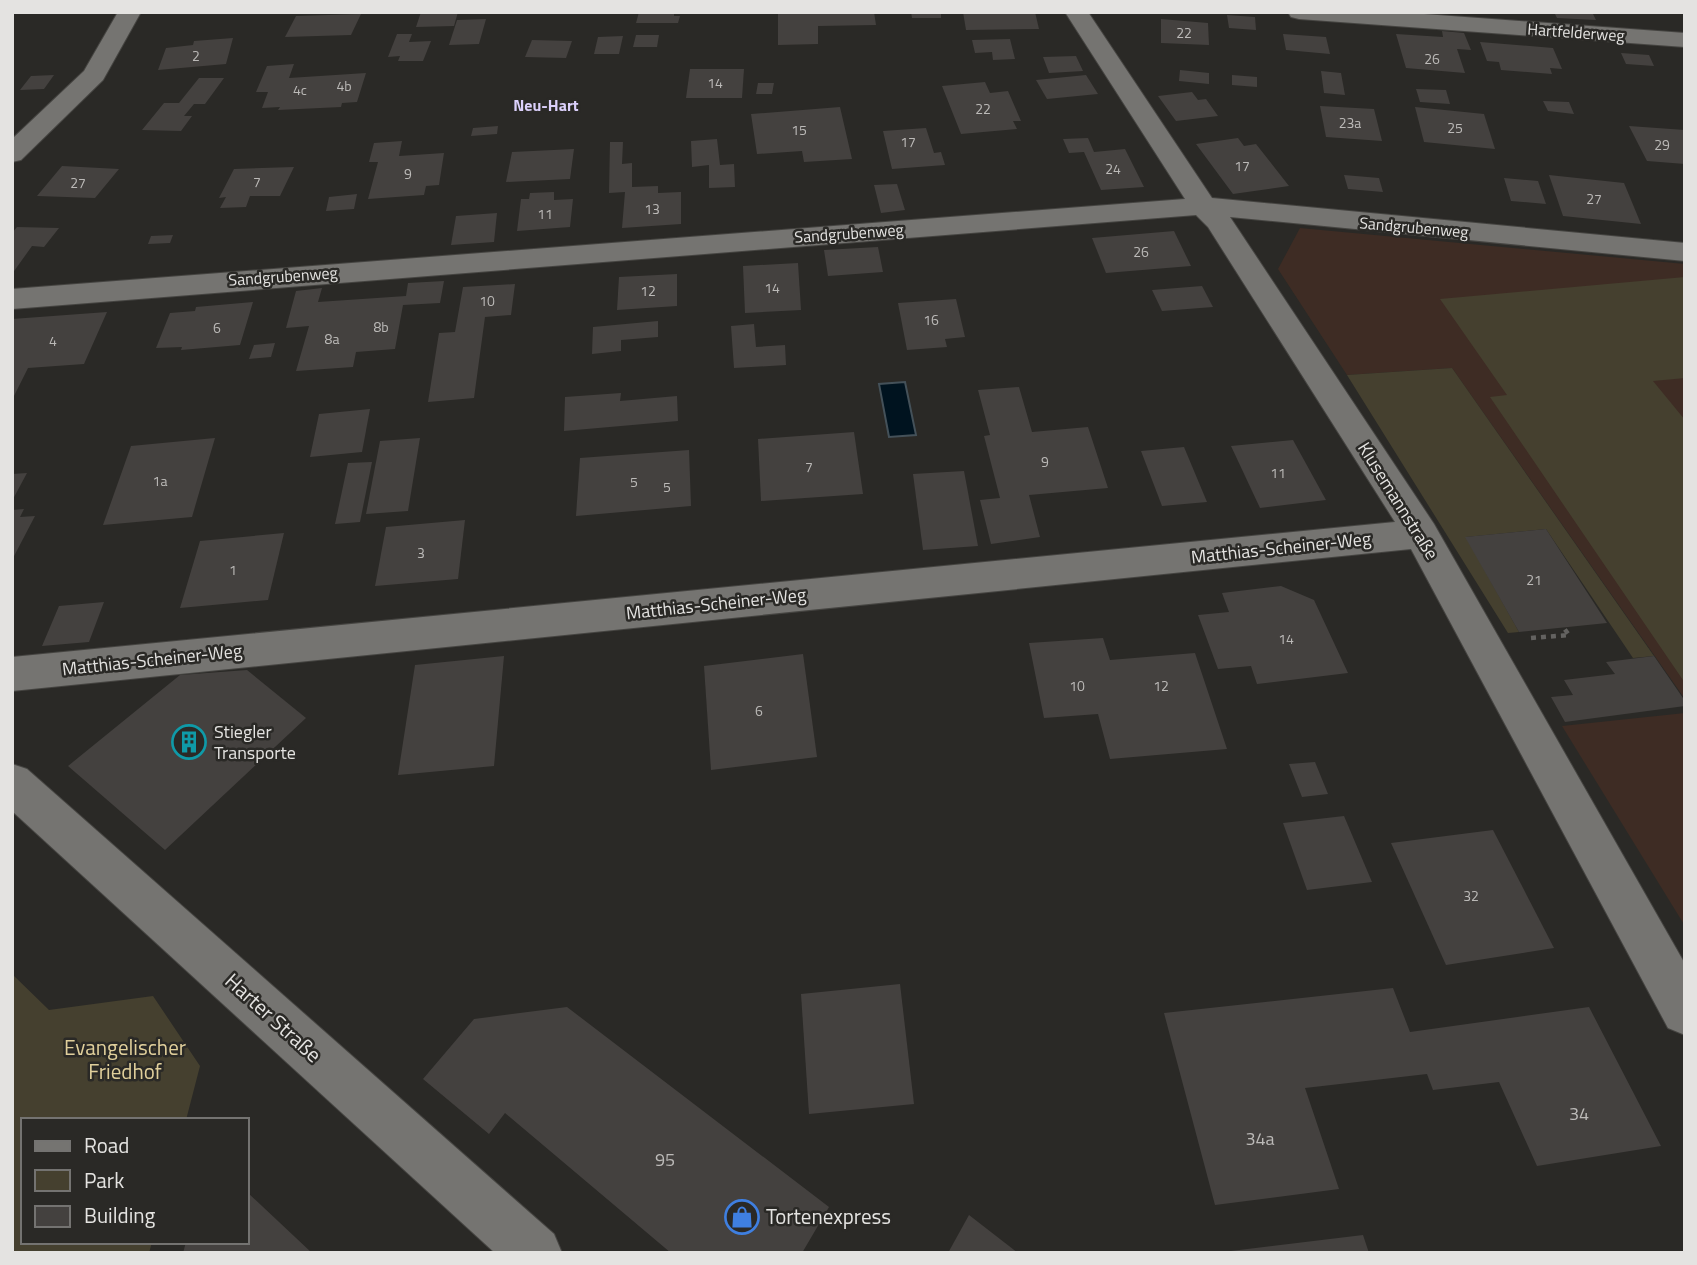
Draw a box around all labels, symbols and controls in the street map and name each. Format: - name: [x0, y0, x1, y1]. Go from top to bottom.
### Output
- street label: Hartfelderweg: [1527, 17, 1625, 47]
- house number: 22: [1176, 22, 1192, 43]
- house number: 2: [192, 45, 200, 66]
- house number: 26: [1424, 48, 1440, 69]
- house number: 14: [707, 72, 723, 93]
- house number: 4b: [336, 75, 352, 96]
- house number: 4c: [293, 79, 307, 100]
- district label: Neu-Hart: [513, 93, 579, 117]
- house number: 22: [975, 98, 991, 119]
- house number: 23a: [1339, 112, 1361, 133]
- house number: 25: [1447, 117, 1463, 138]
- house number: 15: [791, 119, 807, 140]
- house number: 17: [900, 131, 916, 152]
- house number: 29: [1654, 134, 1670, 155]
- house number: 17: [1234, 155, 1250, 176]
- house number: 24: [1105, 158, 1121, 179]
- house number: 9: [404, 163, 412, 184]
- house number: 7: [253, 171, 261, 192]
- house number: 27: [70, 172, 86, 193]
- house number: 27: [1586, 188, 1602, 209]
- house number: 13: [644, 198, 660, 219]
- house number: 11: [537, 203, 553, 224]
- street label: Sandgrubenweg: [1358, 210, 1470, 244]
- street label: Sandgrubenweg: [794, 217, 904, 249]
- house number: 26: [1133, 241, 1149, 262]
- street label: Sandgrubenweg: [228, 260, 338, 292]
- house number: 14: [764, 277, 780, 298]
- house number: 12: [640, 280, 656, 301]
- house number: 10: [479, 290, 495, 311]
- house number: 16: [923, 309, 939, 330]
- house number: 8b: [373, 316, 389, 337]
- house number: 6: [213, 317, 221, 338]
- house number: 8a: [325, 328, 339, 349]
- house number: 4: [49, 330, 57, 351]
- street label: Klusemannstraße: [1351, 437, 1445, 565]
- house number: 9: [1041, 451, 1049, 472]
- house number: 7: [805, 456, 813, 477]
- house number: 11: [1270, 462, 1286, 483]
- house number: 1a: [153, 470, 167, 491]
- house number: 5: [630, 471, 638, 492]
- house number: 5: [663, 476, 671, 497]
- street label: Matthias-Scheiner-Weg: [1190, 525, 1372, 570]
- house number: 3: [417, 542, 425, 563]
- house number: 1: [229, 559, 237, 580]
- house number: 21: [1526, 569, 1542, 590]
- street label: Matthias-Scheiner-Weg: [625, 581, 807, 626]
- house number: 14: [1278, 628, 1294, 649]
- street label: Matthias-Scheiner-Weg: [61, 637, 243, 682]
- house number: 10: [1069, 675, 1085, 696]
- house number: 12: [1153, 675, 1169, 696]
- house number: 6: [755, 700, 763, 721]
- place label: Stiegler Transporte: [214, 718, 296, 766]
- building icon: Stiegler Transporte: [170, 723, 208, 761]
- house number: 32: [1463, 885, 1479, 906]
- street label: Harter Straße: [218, 965, 329, 1070]
- park label: Evangelischer Friedhof: [64, 1031, 186, 1087]
- house number: 34: [1569, 1100, 1589, 1127]
- legend: [21, 1118, 248, 1244]
- house number: 34a: [1245, 1125, 1275, 1152]
- text: Road: [84, 1129, 129, 1161]
- house number: 95: [655, 1146, 675, 1173]
- text: Park: [84, 1164, 124, 1196]
- shop icon: Tortenexpress: [723, 1198, 761, 1236]
- text: Building: [84, 1199, 156, 1231]
- place label: Tortenexpress: [766, 1200, 891, 1232]

